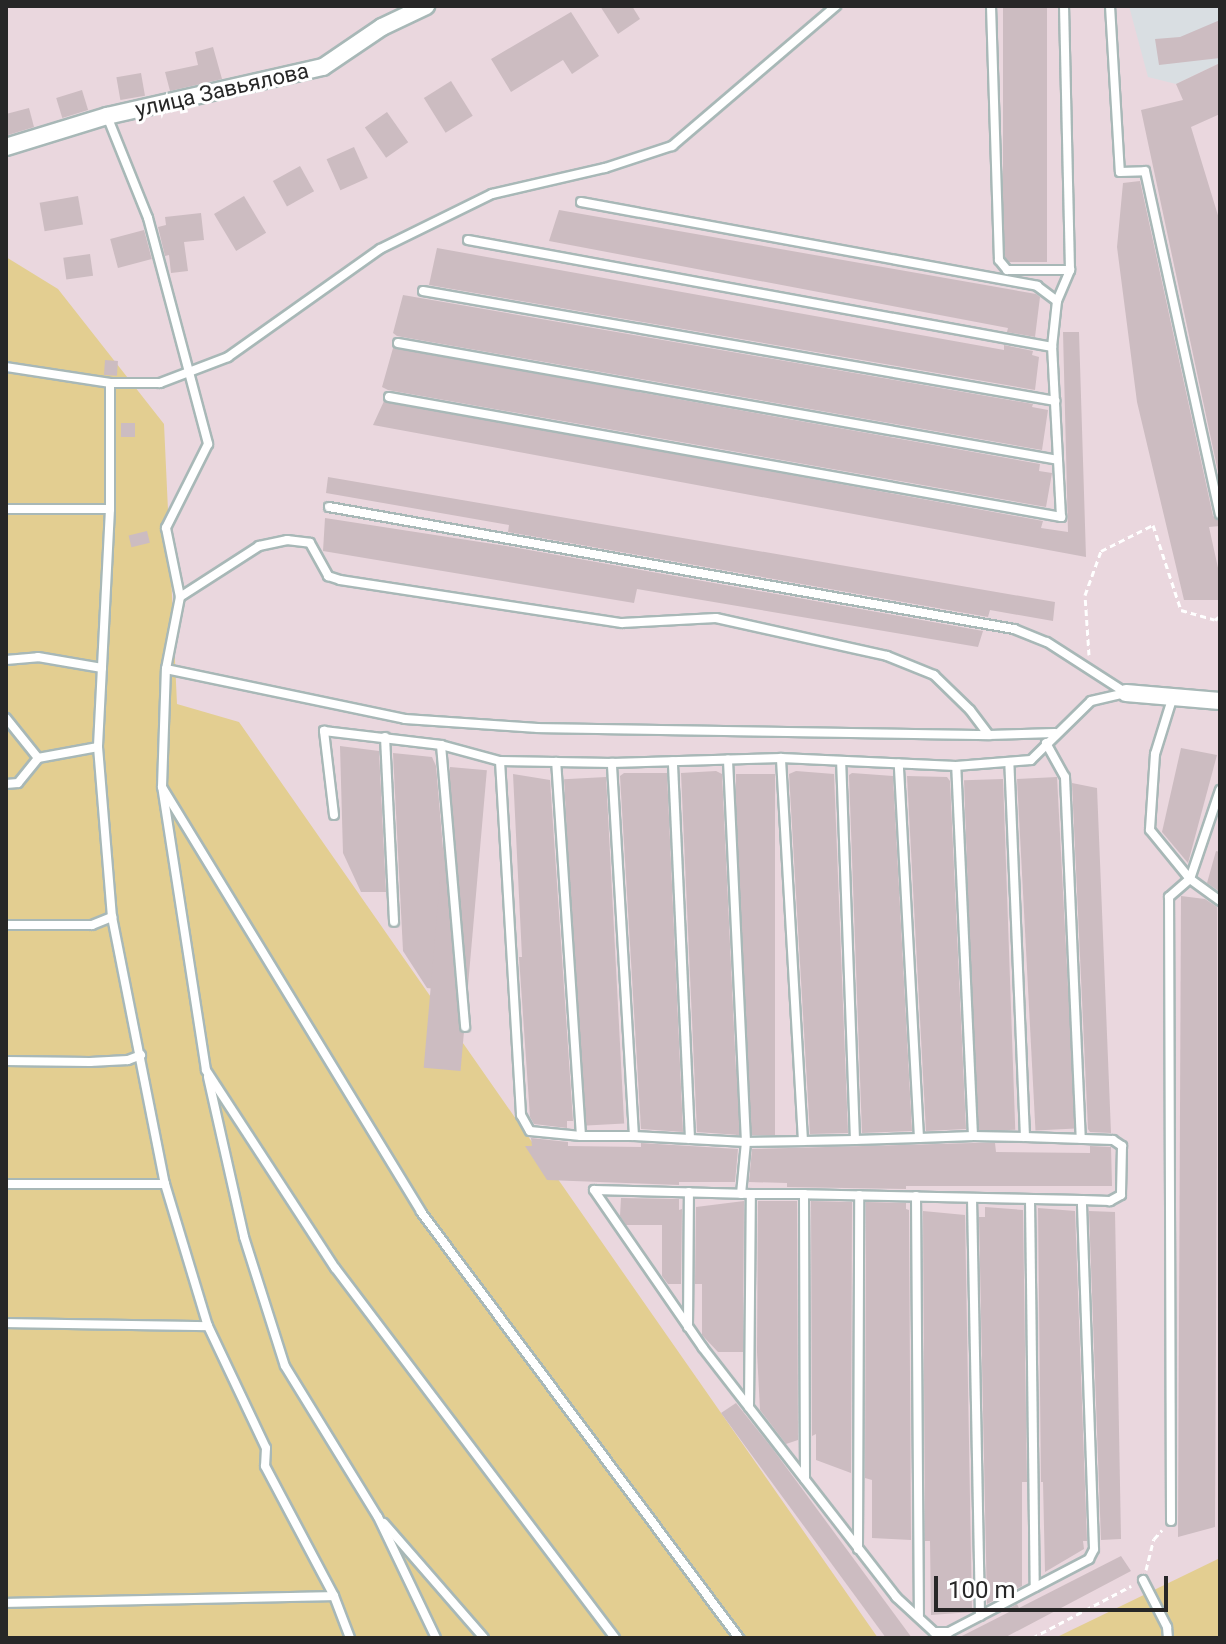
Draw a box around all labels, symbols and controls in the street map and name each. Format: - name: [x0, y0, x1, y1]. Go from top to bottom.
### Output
- street label: улица Завьялова: [133, 57, 311, 123]
- scale bar: [938, 1560, 1172, 1610]
- text: 100 m: [948, 1576, 1015, 1604]

